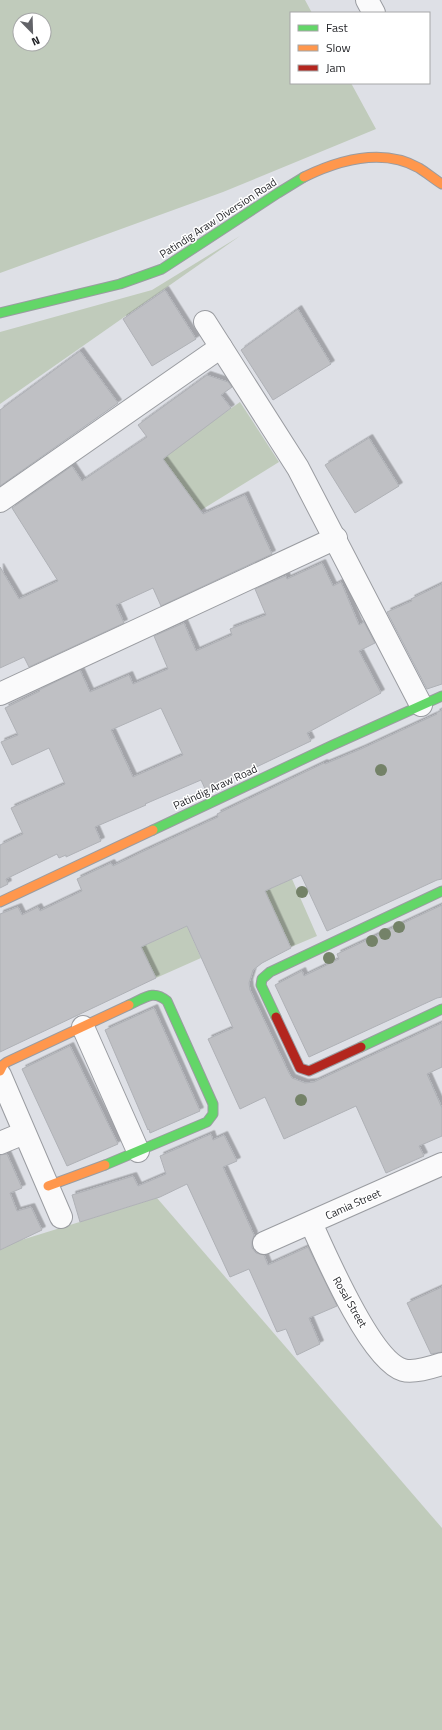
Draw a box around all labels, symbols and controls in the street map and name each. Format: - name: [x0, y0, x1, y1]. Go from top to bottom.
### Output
- north arrow: [12, 12, 52, 52]
- legend: [290, 12, 430, 84]
- text: Fast: [326, 18, 349, 37]
- text: N: [29, 32, 43, 50]
- text: Slow: [326, 38, 351, 57]
- text: Jam: [326, 58, 346, 77]
- street label: Patindig Araw Diversion Road: [156, 174, 280, 262]
- street label: Patindig Araw Road: [170, 760, 260, 813]
- street label: Camia Street: [323, 1185, 384, 1223]
- street label: Rosal Street: [329, 1274, 371, 1331]

